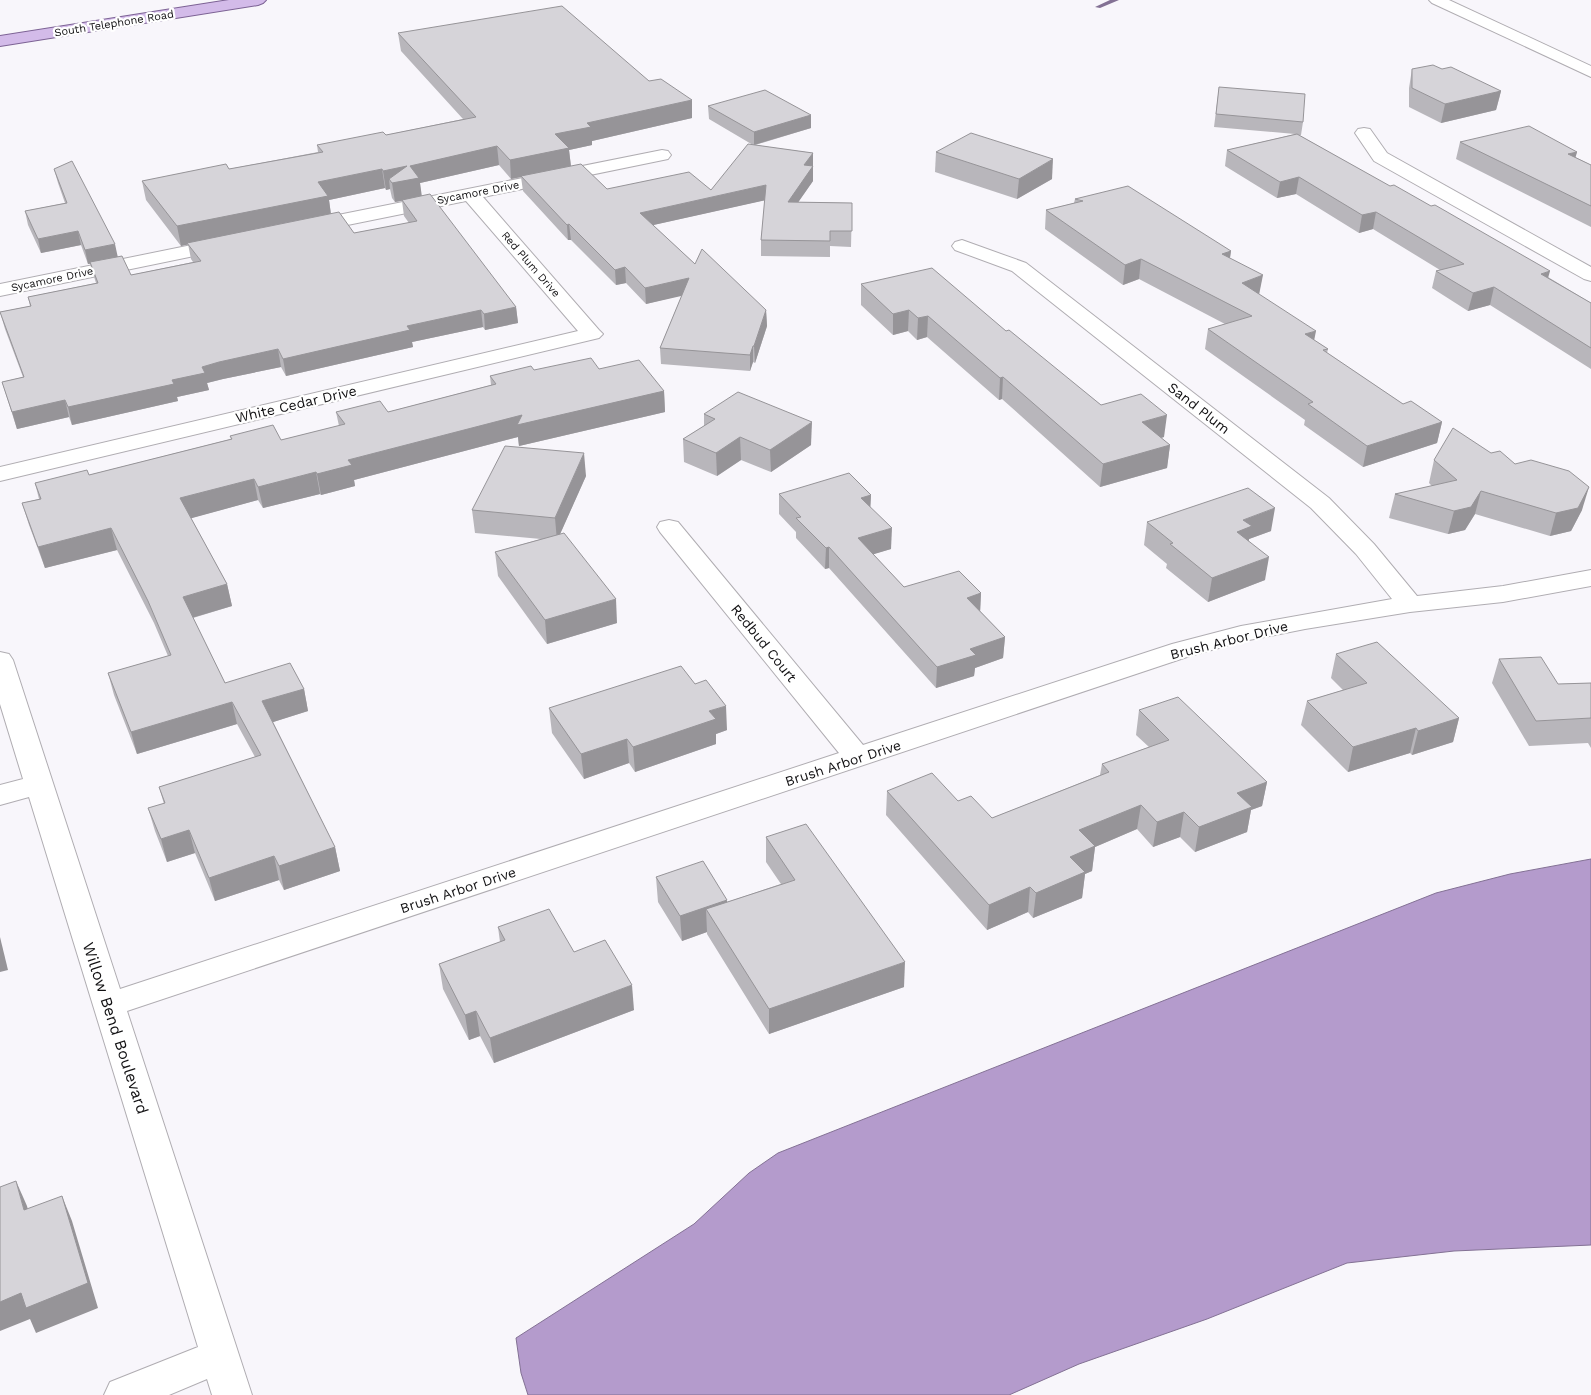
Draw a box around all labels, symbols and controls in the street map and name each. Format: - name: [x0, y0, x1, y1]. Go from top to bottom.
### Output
- street label: South Telephone Road: [53, 8, 175, 39]
- street label: Sycamore Drive: [436, 178, 520, 207]
- street label: Red Plum Drive: [499, 229, 563, 300]
- street label: Sycamore Drive: [10, 264, 94, 295]
- street label: Sand Plum: [1165, 379, 1233, 437]
- street label: White Cedar Drive: [234, 382, 358, 426]
- street label: Redbud Court: [728, 601, 800, 685]
- street label: Brush Arbor Drive: [1168, 618, 1290, 662]
- street label: Brush Arbor Drive: [783, 737, 903, 789]
- street label: Brush Arbor Drive: [398, 864, 518, 916]
- street label: Willow Bend Boulevard: [79, 940, 152, 1117]

